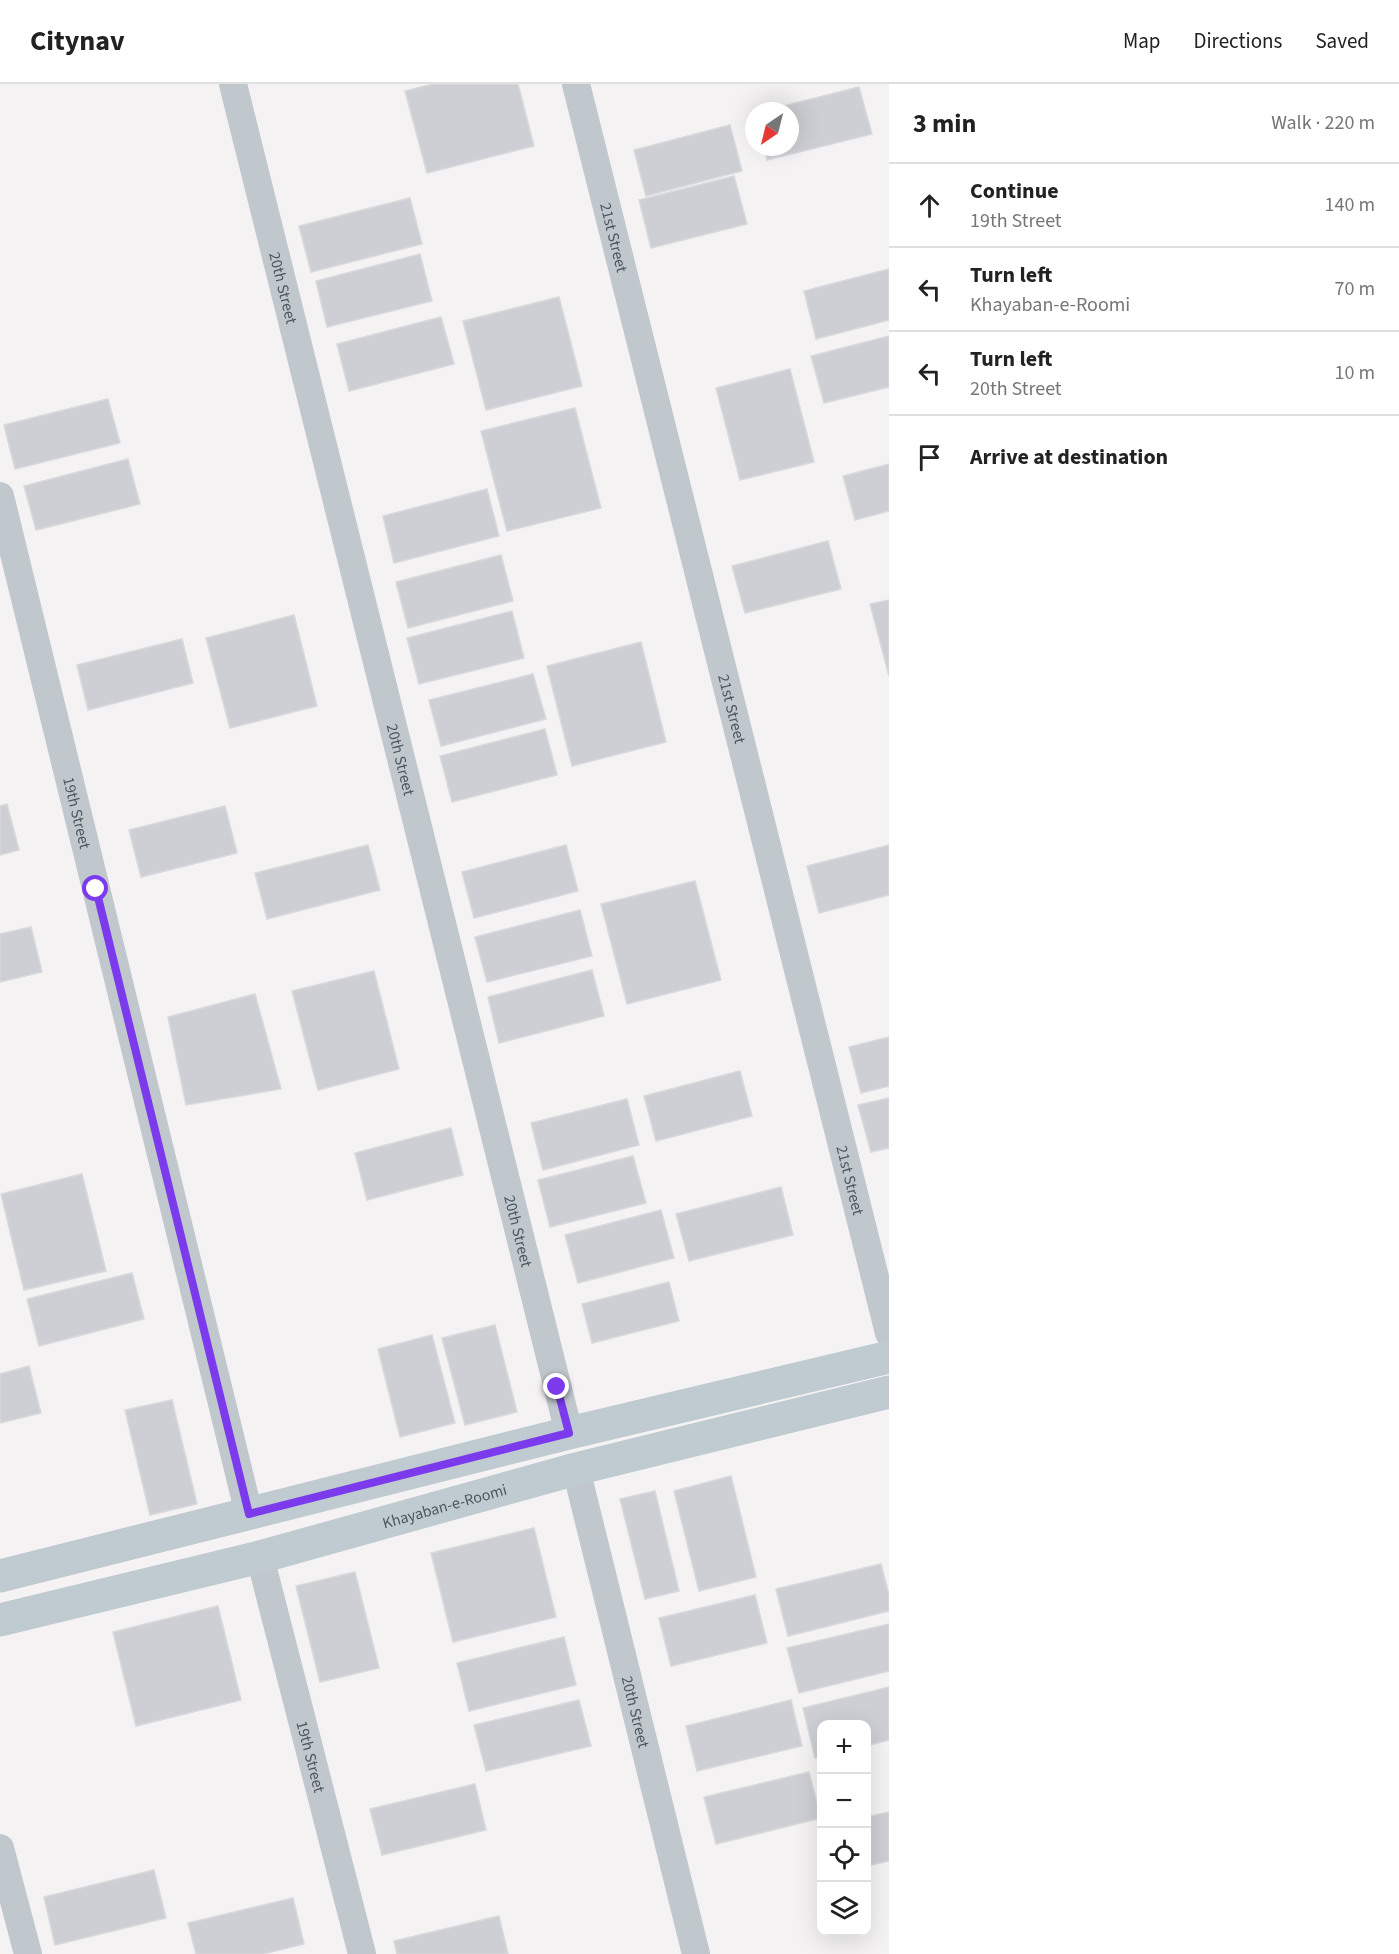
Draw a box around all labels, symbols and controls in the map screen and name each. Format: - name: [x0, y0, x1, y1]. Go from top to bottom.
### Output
- text: Citynav: [30, 21, 125, 61]
- text: Map: [1123, 26, 1161, 56]
- text: Directions: [1194, 26, 1282, 56]
- text: Saved: [1315, 26, 1369, 56]
- north arrow: [745, 102, 799, 156]
- text: 3 min: [913, 105, 976, 142]
- text: Walk · 220 m: [1271, 109, 1375, 137]
- text: Continue: [970, 175, 1059, 207]
- icon: ahead: [913, 189, 946, 222]
- text: 140 m: [1325, 191, 1375, 219]
- street label: 21st Street: [594, 200, 633, 275]
- text: 19th Street: [970, 207, 1062, 235]
- street label: 20th Street: [263, 250, 302, 327]
- text: Turn left: [970, 259, 1052, 291]
- icon: left: [913, 273, 946, 306]
- text: 70 m: [1335, 275, 1375, 303]
- text: Khayaban-e-Roomi: [970, 291, 1130, 319]
- text: Turn left: [970, 343, 1052, 375]
- icon: left: [913, 357, 946, 390]
- text: 10 m: [1335, 359, 1375, 387]
- text: 20th Street: [970, 375, 1062, 403]
- icon: arrive: [913, 441, 946, 474]
- text: Arrive at destination: [970, 441, 1168, 473]
- street label: 21st Street: [712, 672, 751, 747]
- street label: 20th Street: [381, 721, 420, 798]
- street label: 19th Street: [57, 775, 96, 852]
- route start: [82, 875, 108, 901]
- street label: 21st Street: [830, 1143, 869, 1218]
- street label: 20th Street: [498, 1193, 537, 1270]
- route end: [543, 1373, 569, 1399]
- street label: Khayaban-e-Roomi: [380, 1479, 510, 1534]
- street label: 20th Street: [616, 1674, 655, 1751]
- street label: 19th Street: [291, 1718, 330, 1796]
- map controls: [817, 1720, 871, 1936]
- button: +: [817, 1720, 871, 1774]
- button: −: [817, 1774, 871, 1828]
- button: locate: [817, 1828, 871, 1882]
- button: layers: [817, 1882, 871, 1936]

